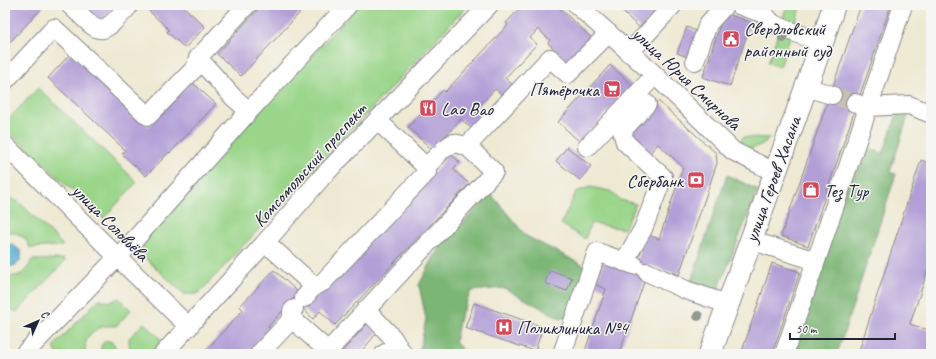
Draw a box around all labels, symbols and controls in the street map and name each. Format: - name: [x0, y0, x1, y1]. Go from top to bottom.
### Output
- place label: Свердловский районный суд: [744, 17, 833, 63]
- street label: улица Юрия Смирнова: [626, 21, 747, 136]
- public building icon: Свердловский районный суд: [721, 29, 741, 49]
- place label: Пятёрочка: [529, 78, 600, 102]
- supermarket icon: Пятёрочка: [602, 79, 622, 99]
- street label: Комсомольский проспект: [247, 96, 373, 232]
- place label: Lao Bao: [441, 97, 494, 121]
- restaurant icon: Lao Bao: [418, 98, 438, 118]
- street label: улица Героев Хасана: [739, 111, 808, 246]
- place label: Сбербанк: [627, 169, 685, 193]
- bank icon: Сбербанк: [686, 170, 706, 190]
- street label: улица Соловьёва: [66, 178, 155, 268]
- place label: Тез Тур: [824, 179, 870, 203]
- shop icon: Тез Тур: [801, 180, 821, 200]
- north arrow: [18, 301, 58, 341]
- text: С: [38, 307, 53, 322]
- scale bar: [790, 315, 895, 341]
- place label: Поликлиника №4: [517, 316, 630, 340]
- hospital icon: Поликлиника №4: [494, 317, 514, 337]
- text: 50 m: [796, 321, 818, 337]

